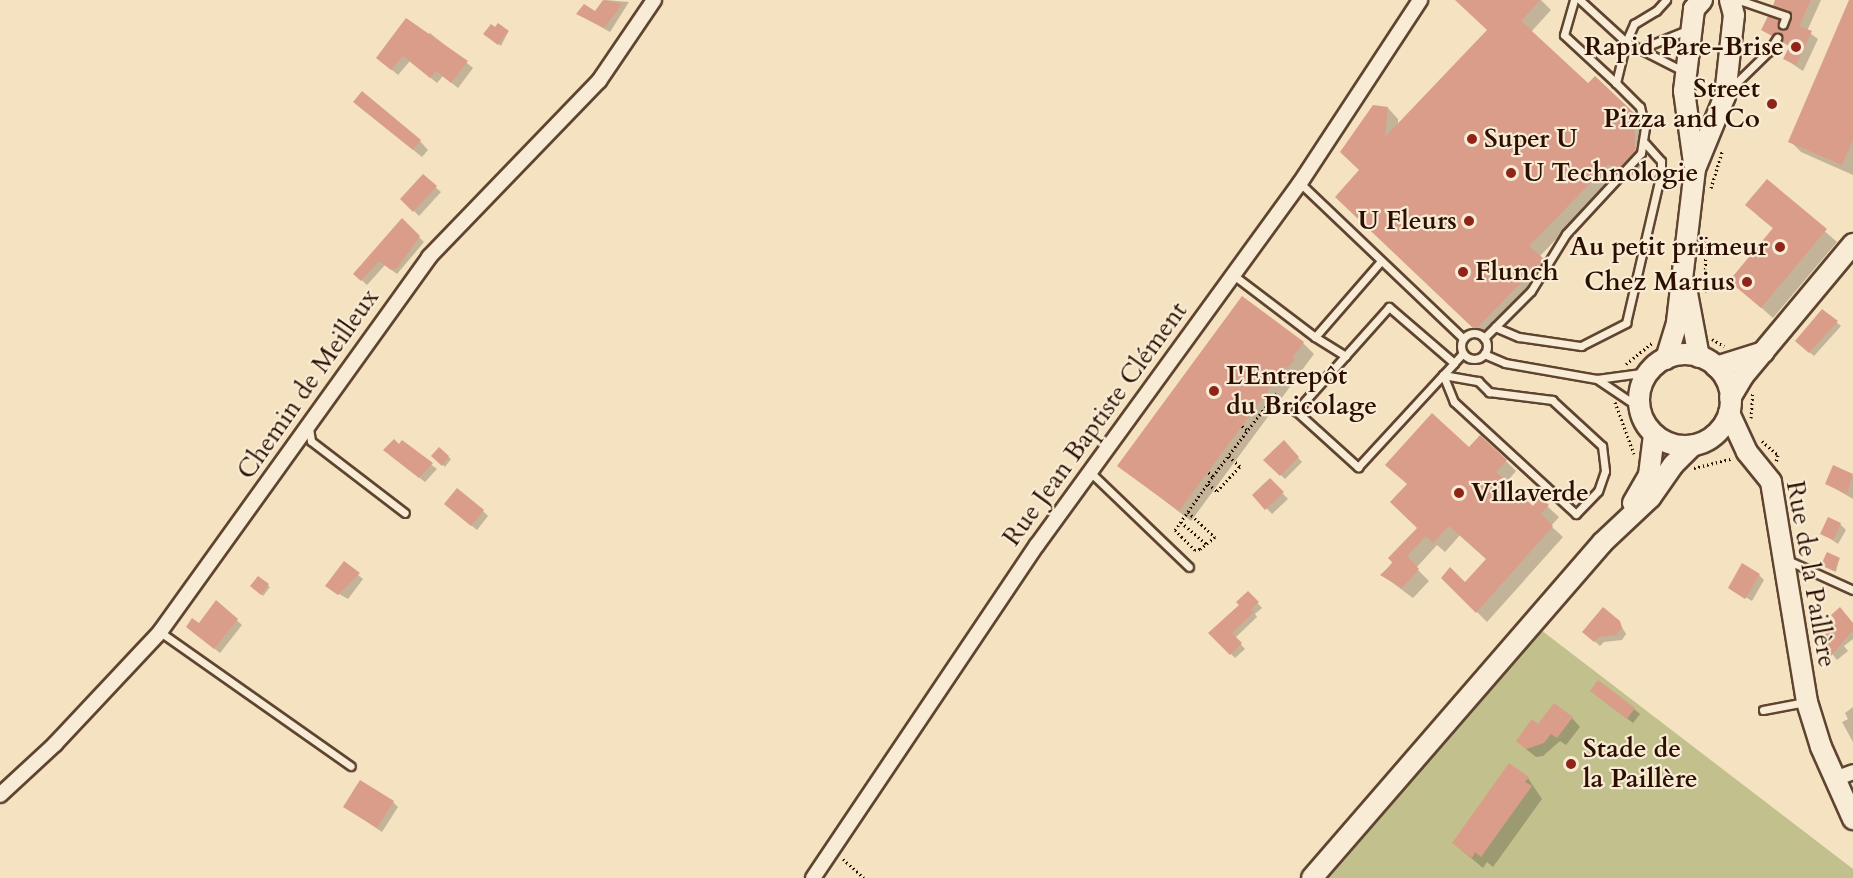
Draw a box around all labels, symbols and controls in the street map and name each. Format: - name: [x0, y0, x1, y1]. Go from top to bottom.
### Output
- place label: Rapid Pare-Brise: [1584, 31, 1784, 63]
- marker: Rapid Pare-Brise: [1789, 40, 1803, 54]
- place label: Street Pizza and Co: [1603, 73, 1760, 134]
- marker: Street Pizza and Co: [1765, 97, 1779, 111]
- place label: Super U: [1484, 123, 1578, 155]
- marker: Super U: [1465, 132, 1479, 146]
- place label: U Technologie: [1523, 157, 1698, 189]
- marker: U Technologie: [1504, 166, 1518, 180]
- place label: U Fleurs: [1358, 205, 1457, 237]
- marker: U Fleurs: [1462, 214, 1476, 228]
- place label: Au petit primeur: [1570, 231, 1768, 263]
- marker: Au petit primeur: [1773, 240, 1787, 254]
- place label: Flunch: [1475, 256, 1559, 288]
- marker: Flunch: [1456, 265, 1470, 279]
- place label: Chez Marius: [1584, 266, 1735, 298]
- marker: Chez Marius: [1740, 275, 1754, 289]
- street label: Chemin de Meilleux: [231, 283, 385, 485]
- street label: Rue Jean Baptiste Clément: [996, 296, 1194, 552]
- place label: L'Entrepôt du Bricolage: [1226, 360, 1377, 422]
- marker: L'Entrepôt du Bricolage: [1207, 384, 1221, 398]
- place label: Villaverde: [1471, 477, 1589, 509]
- street label: Rue de la Paillère: [1779, 478, 1843, 670]
- marker: Villaverde: [1452, 486, 1466, 500]
- place label: Stade de la Paillère: [1583, 733, 1698, 794]
- marker: Stade de la Paillère: [1564, 757, 1578, 771]

